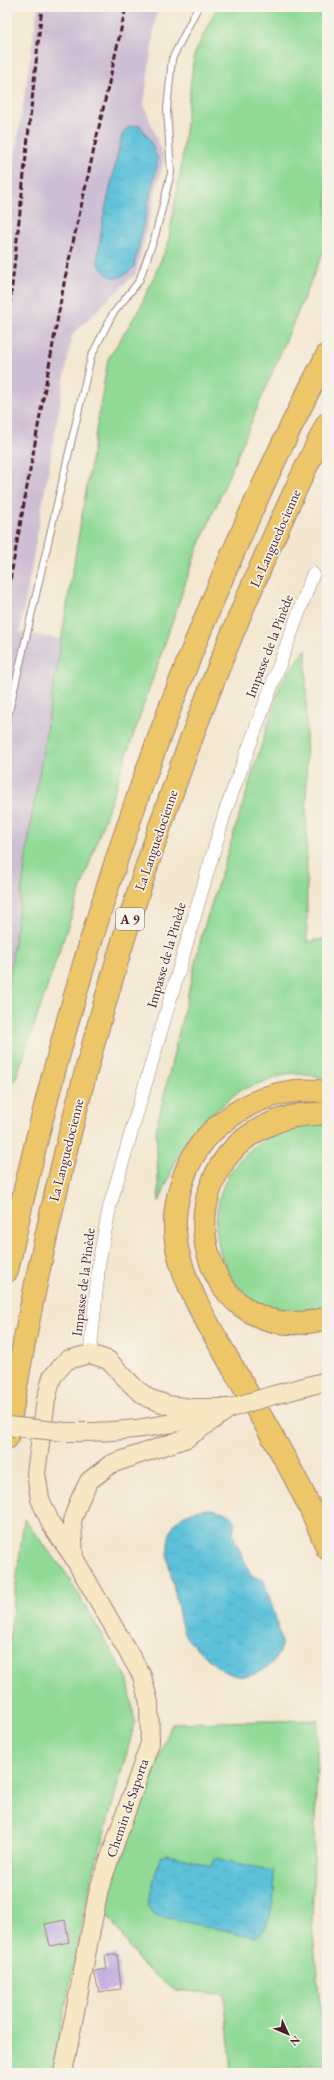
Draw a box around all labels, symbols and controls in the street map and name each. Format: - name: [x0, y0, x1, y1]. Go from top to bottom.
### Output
- street label: La Languedocienne: [245, 486, 305, 590]
- street label: Impasse de la Pinède: [241, 591, 297, 700]
- street label: La Languedocienne: [130, 787, 182, 893]
- street label: Impasse de la Pinède: [142, 900, 190, 1010]
- road number: A 9: [116, 908, 144, 930]
- street label: La Languedocienne: [45, 1096, 88, 1203]
- street label: Impasse de la Pinède: [67, 1226, 99, 1337]
- street label: Chemin de Saporta: [102, 1756, 152, 1860]
- north arrow: [268, 2014, 308, 2054]
- text: N: [287, 2033, 303, 2049]

